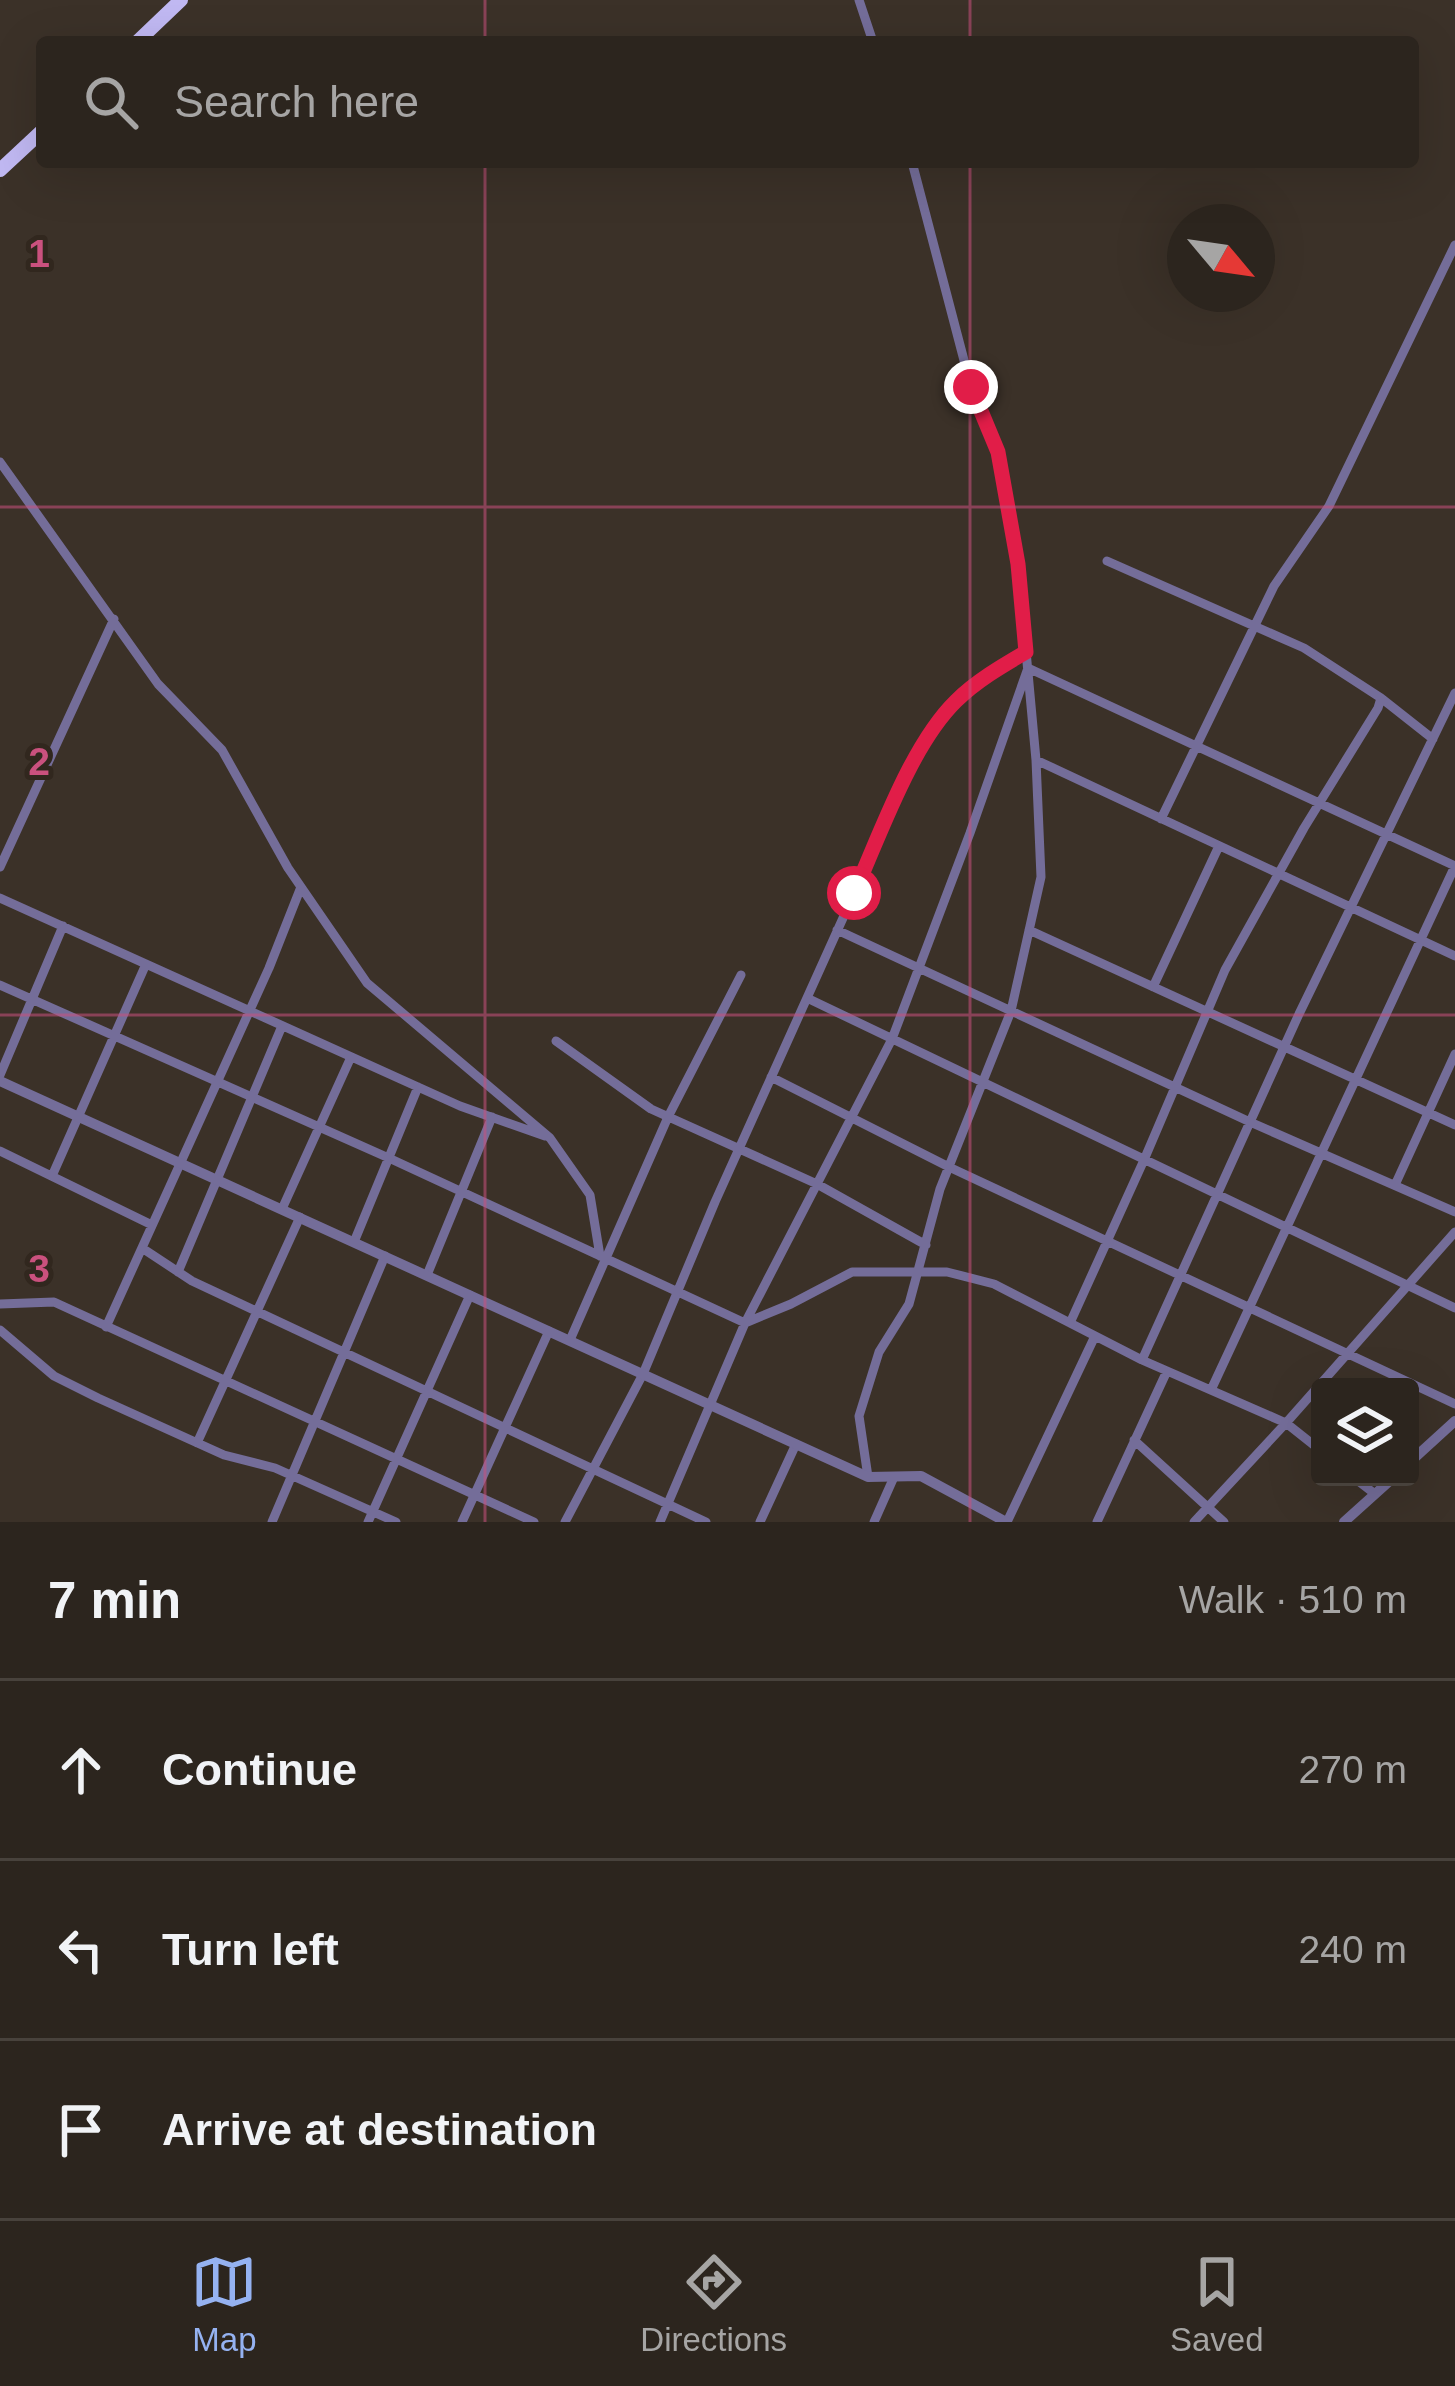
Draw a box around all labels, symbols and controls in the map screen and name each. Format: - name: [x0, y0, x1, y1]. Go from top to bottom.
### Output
- search box: [36, 36, 1419, 168]
- icon: search: [78, 69, 144, 135]
- text: Search here: [174, 76, 419, 127]
- north arrow: [1167, 204, 1275, 312]
- text: 1: [28, 232, 50, 275]
- route end: [944, 360, 998, 414]
- text: 2: [28, 740, 50, 783]
- route start: [827, 866, 881, 920]
- text: 3: [28, 1247, 50, 1290]
- map controls: [1311, 1378, 1419, 1486]
- button: layers: [1311, 1378, 1419, 1486]
- text: 7 min: [48, 1572, 181, 1629]
- text: Walk · 510 m: [1179, 1578, 1407, 1621]
- icon: ahead: [48, 1737, 114, 1803]
- text: Continue: [162, 1744, 357, 1795]
- text: 270 m: [1299, 1748, 1407, 1791]
- icon: left: [48, 1917, 114, 1983]
- text: Turn left: [162, 1924, 339, 1975]
- text: 240 m: [1299, 1928, 1407, 1971]
- icon: arrive: [48, 2097, 114, 2163]
- text: Arrive at destination: [162, 2104, 597, 2155]
- tab: Map: [191, 2249, 257, 2359]
- tab: Directions: [640, 2249, 787, 2359]
- tab: Saved: [1170, 2249, 1264, 2359]

